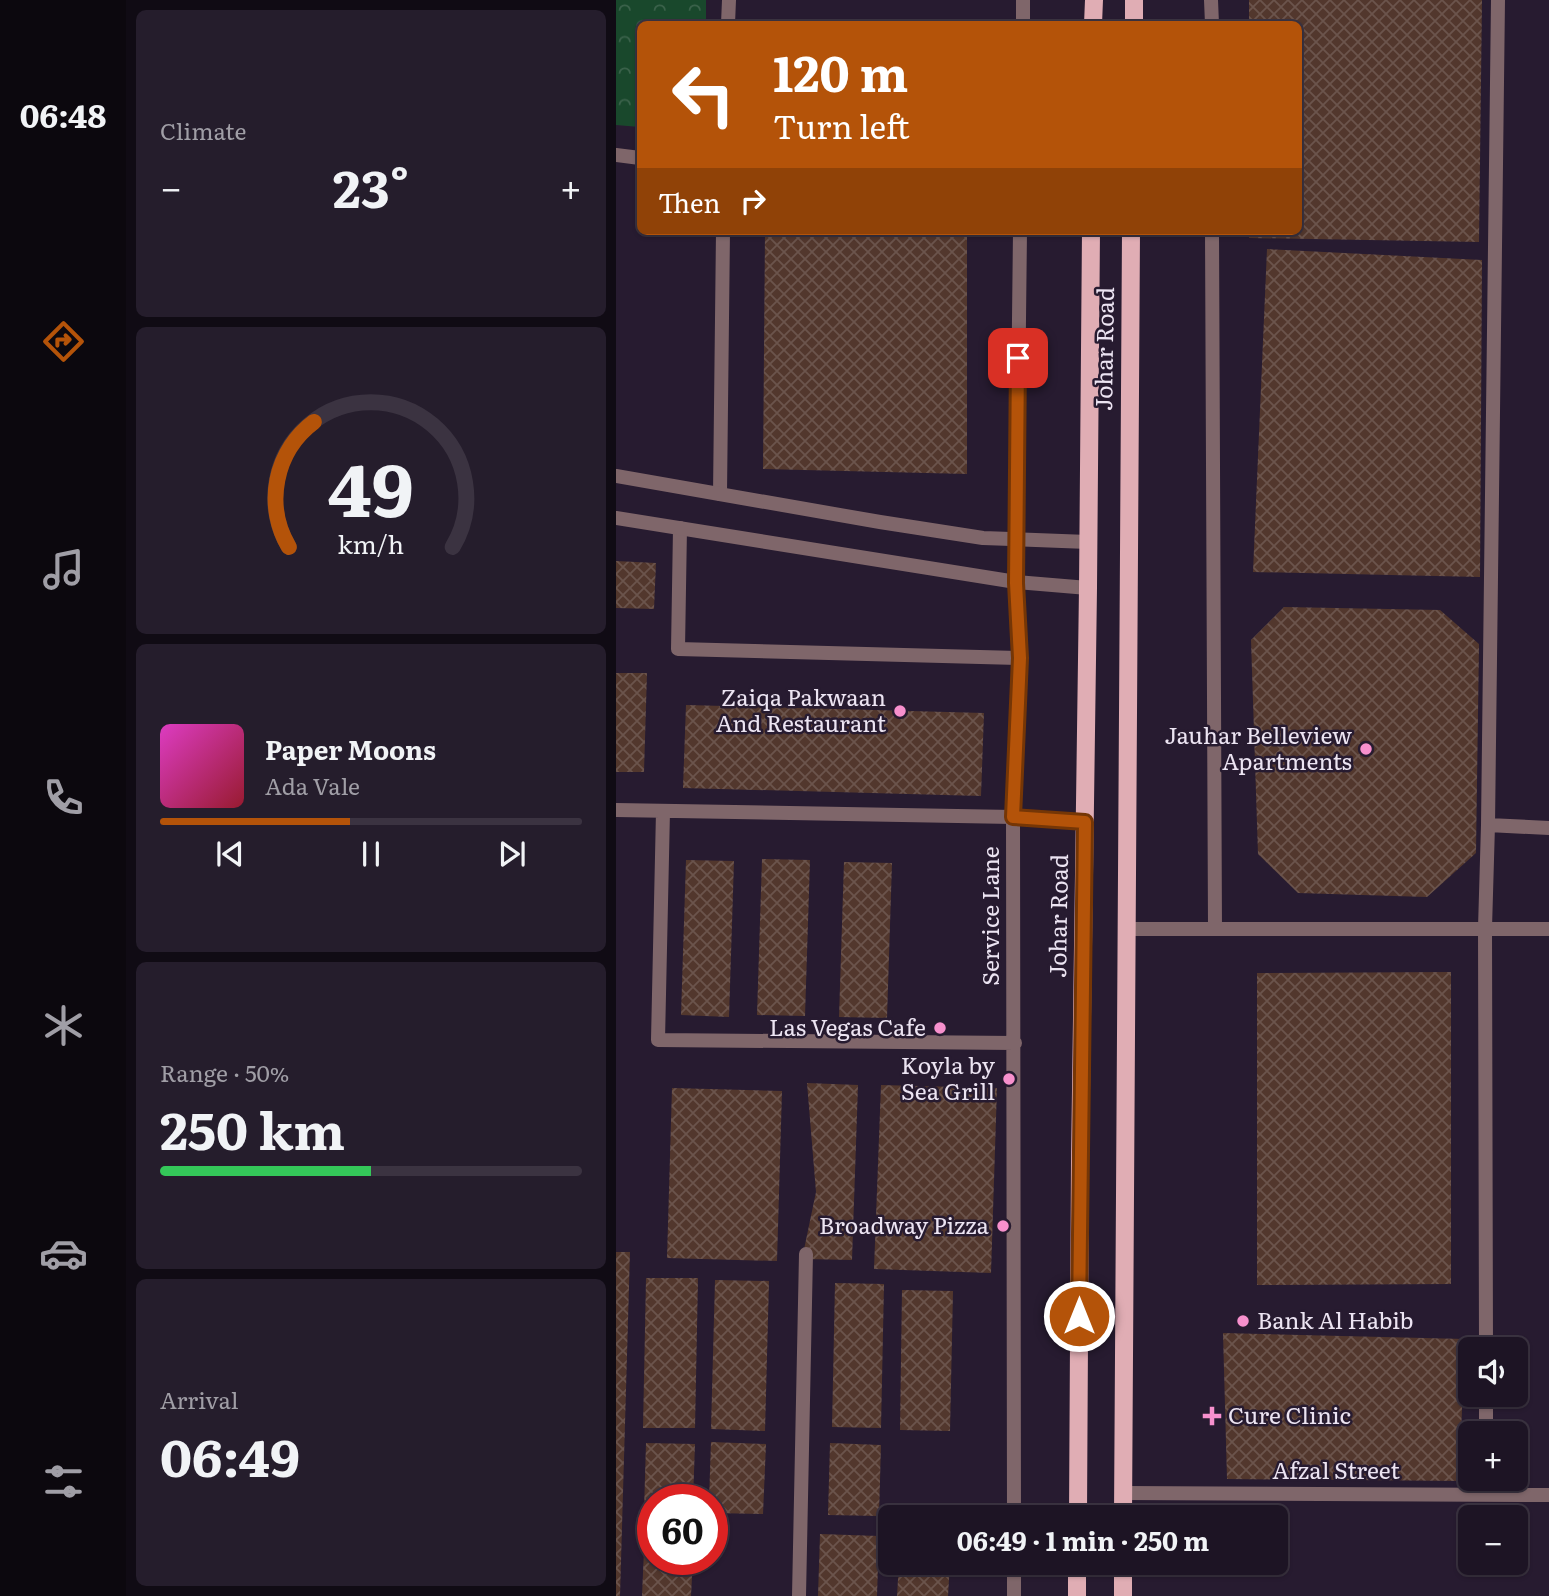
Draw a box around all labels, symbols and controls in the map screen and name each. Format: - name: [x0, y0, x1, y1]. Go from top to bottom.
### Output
- text: 120 m: [773, 34, 908, 107]
- icon: left: [658, 49, 749, 140]
- text: 06:48: [20, 90, 106, 138]
- text: Turn left: [773, 101, 910, 149]
- text: Climate: [160, 113, 246, 147]
- text: 23°: [333, 147, 409, 224]
- text: −: [160, 157, 182, 214]
- text: +: [560, 157, 582, 214]
- text: Then: [658, 182, 720, 221]
- icon: right: [734, 182, 772, 220]
- street label: Johar Road: [1085, 287, 1121, 411]
- icon: directions: [39, 317, 88, 366]
- pin: [988, 328, 1048, 388]
- icon: arrive: [999, 339, 1037, 377]
- text: 49: [328, 431, 414, 539]
- text: km/h: [338, 525, 404, 562]
- icon: music: [39, 545, 88, 594]
- place label: Zaiqa Pakwaan And Restaurant: [716, 679, 887, 739]
- marker: Zaiqa Pakwaan And Restaurant: [892, 703, 908, 719]
- place label: Jauhar Belleview Apartments: [1165, 717, 1352, 777]
- text: Paper Moons: [265, 729, 436, 768]
- marker: Jauhar Belleview Apartments: [1358, 741, 1374, 757]
- text: Ada Vale: [265, 768, 360, 802]
- icon: phone: [39, 773, 88, 822]
- icon: previous: [211, 835, 249, 873]
- icon: pause: [352, 835, 390, 873]
- icon: next: [493, 835, 531, 873]
- street label: Service Lane: [972, 846, 1006, 986]
- street label: Johar Road: [1039, 854, 1075, 978]
- icon: climate: [39, 1001, 88, 1050]
- place label: Las Vegas Cafe: [769, 1009, 926, 1043]
- marker: Las Vegas Cafe: [932, 1020, 948, 1036]
- place label: Koyla by Sea Grill: [901, 1047, 996, 1107]
- text: Range · 50%: [160, 1055, 289, 1089]
- marker: Koyla by Sea Grill: [1001, 1071, 1017, 1087]
- text: 250 km: [160, 1089, 345, 1166]
- place label: Broadway Pizza: [819, 1207, 990, 1241]
- marker: Broadway Pizza: [995, 1218, 1011, 1234]
- icon: car: [39, 1229, 88, 1278]
- position arrow: [1042, 1279, 1116, 1353]
- place label: Bank Al Habib: [1257, 1302, 1414, 1336]
- marker: Bank Al Habib: [1235, 1313, 1251, 1329]
- map controls: [1458, 1337, 1528, 1575]
- button: sound: [1458, 1337, 1528, 1407]
- text: Arrival: [160, 1382, 239, 1416]
- place label: Cure Clinic: [1228, 1397, 1351, 1431]
- marker: Cure Clinic: [1202, 1406, 1222, 1426]
- text: 06:49: [160, 1416, 300, 1493]
- button: +: [1458, 1421, 1528, 1491]
- street label: Afzal Street: [1272, 1452, 1400, 1486]
- icon: filters: [39, 1457, 88, 1506]
- speed limit sign: 60: [637, 1484, 728, 1575]
- button: −: [1458, 1505, 1528, 1575]
- text: 06:49 · 1 min · 250 m: [957, 1520, 1209, 1559]

